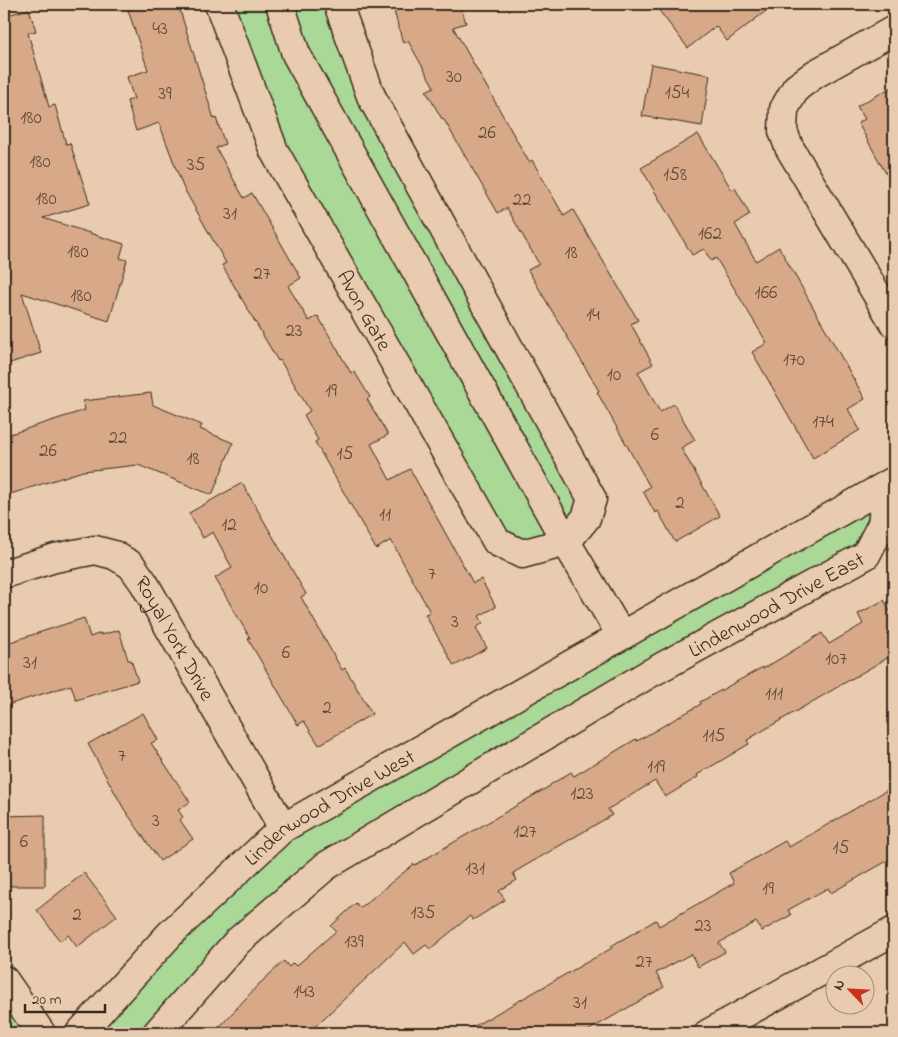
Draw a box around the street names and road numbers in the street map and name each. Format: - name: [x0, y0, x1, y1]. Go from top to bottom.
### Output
- street label: Avon Gate: [328, 265, 398, 357]
- street label: Lindenwood Drive East: [684, 546, 871, 666]
- street label: Royal York Drive: [126, 570, 221, 707]
- street label: Lindenwood Drive West: [238, 743, 421, 874]

